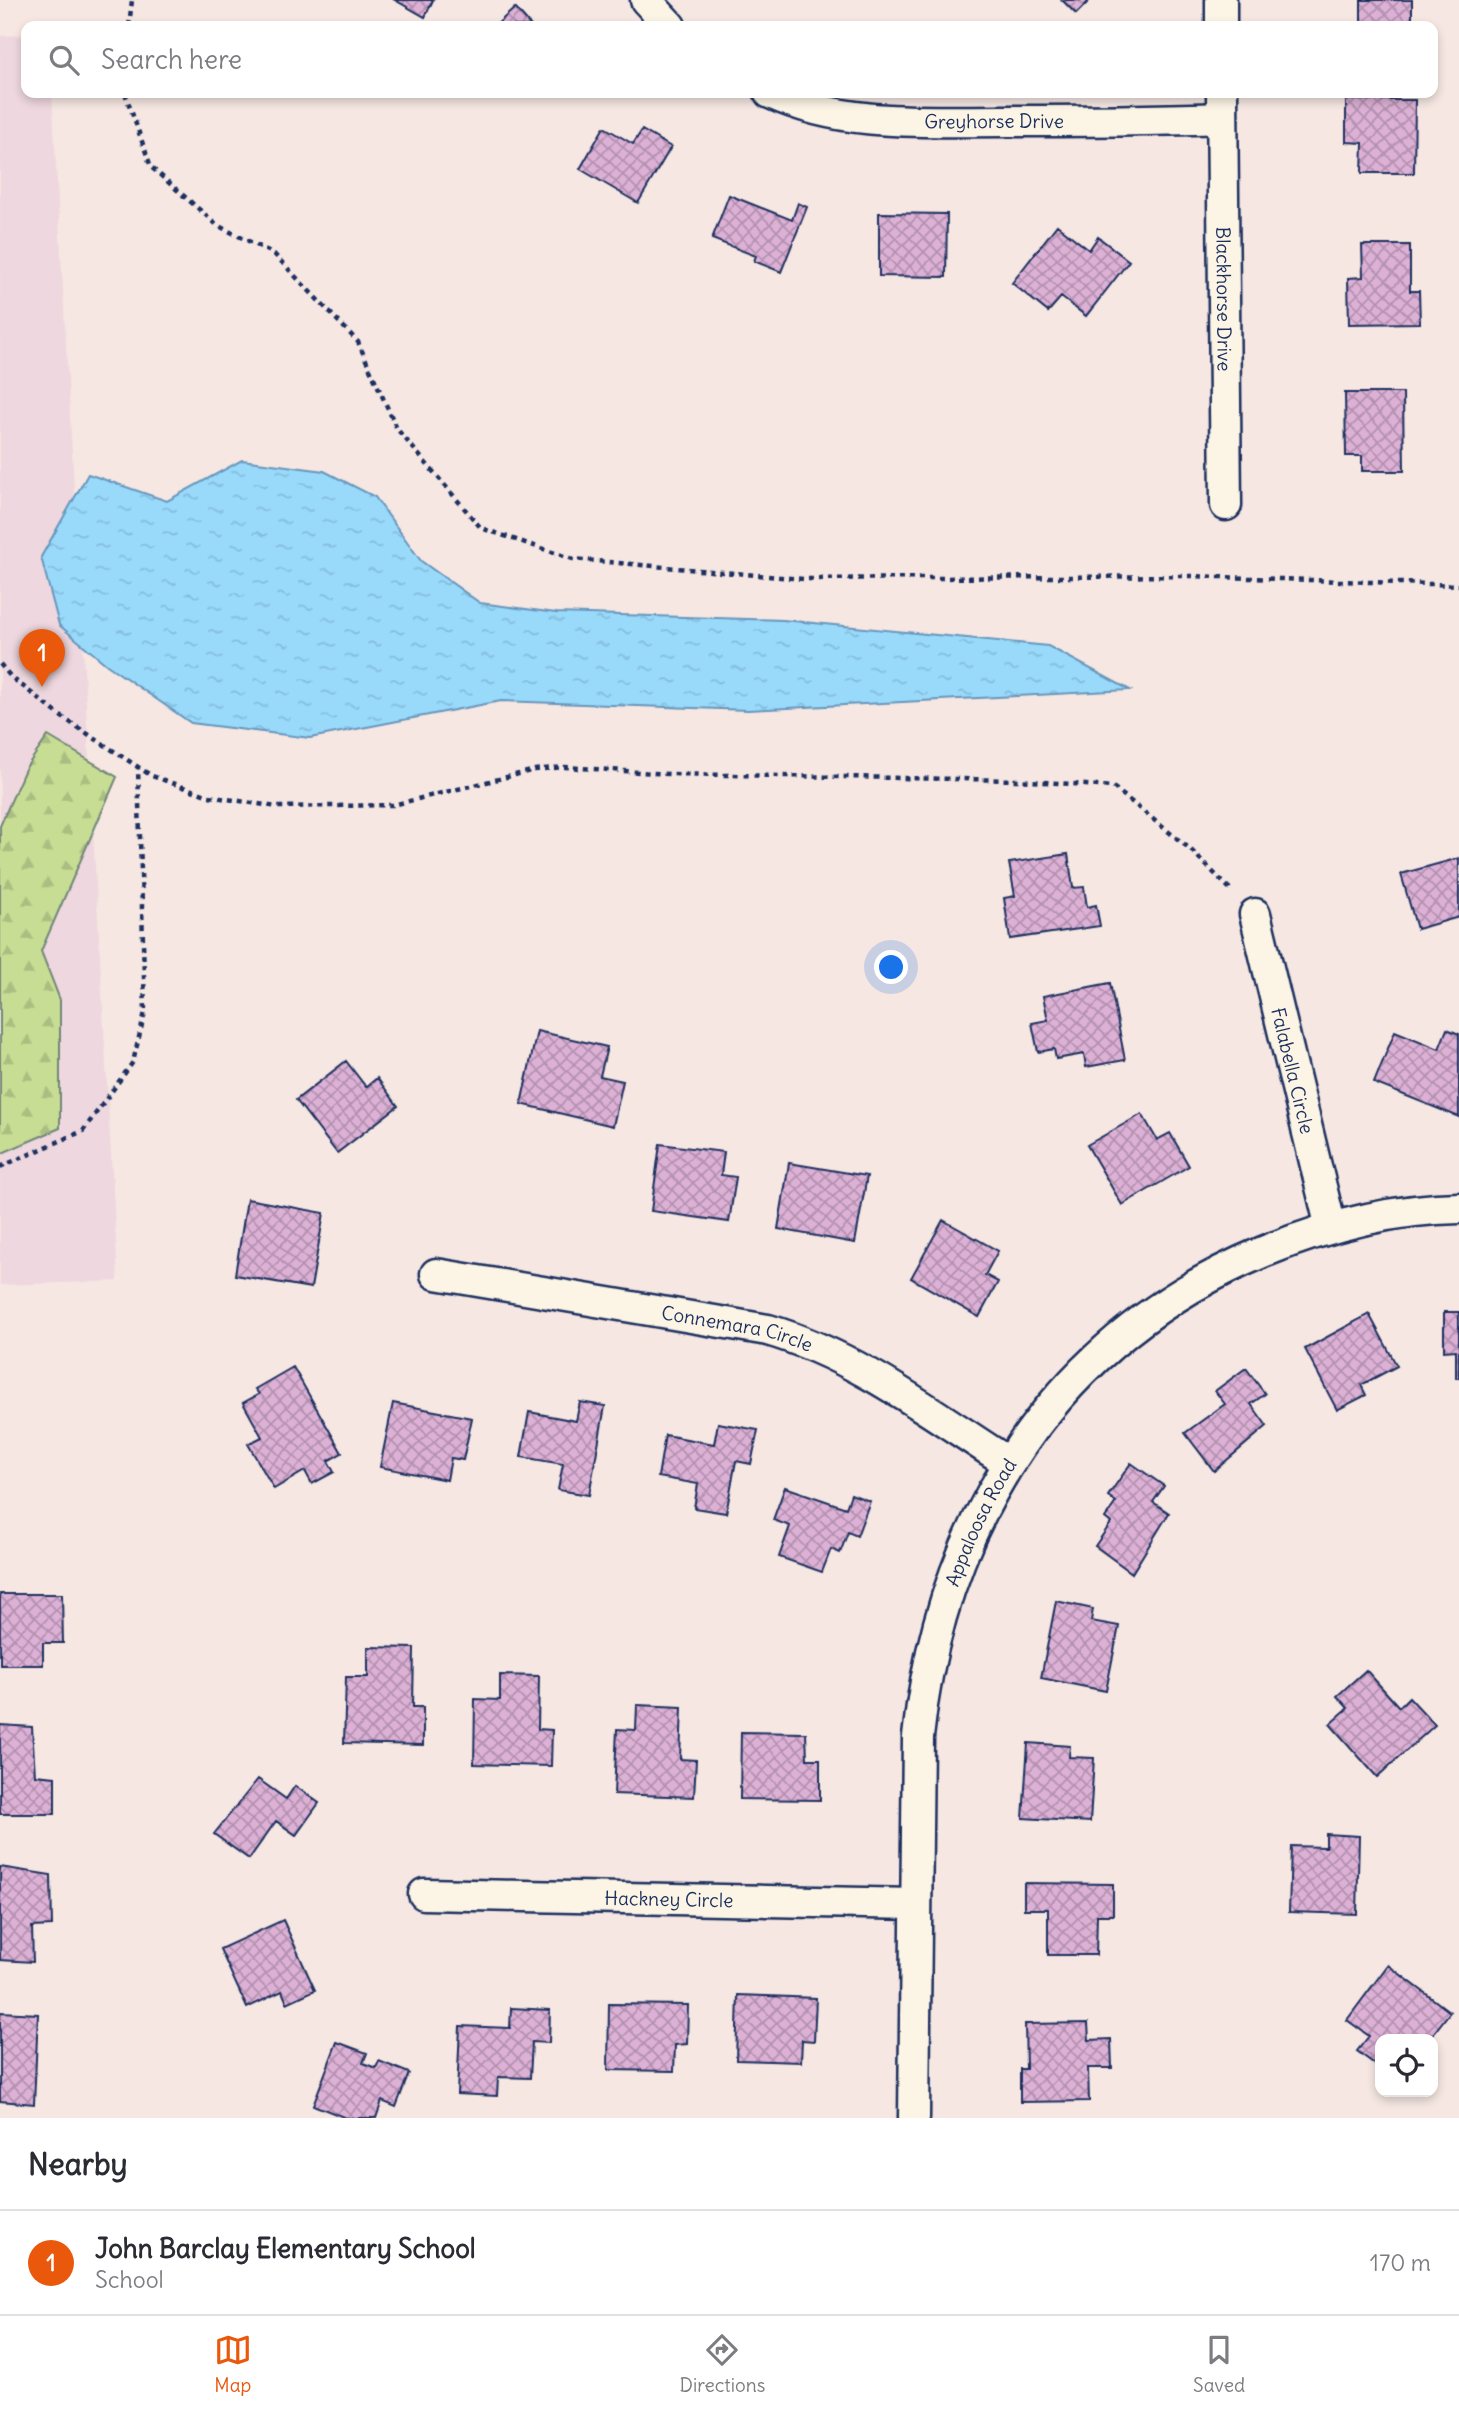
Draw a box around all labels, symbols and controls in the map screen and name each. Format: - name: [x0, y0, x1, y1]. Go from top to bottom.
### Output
- search box: [21, 21, 1438, 98]
- icon: search: [45, 41, 83, 79]
- text: Search here: [101, 43, 242, 76]
- street label: Greyhorse Drive: [924, 109, 1064, 133]
- street label: Blackhorse Drive: [1211, 227, 1237, 371]
- pin: 1: [19, 629, 65, 687]
- your location: [874, 950, 908, 984]
- street label: Falabella Circle: [1266, 1005, 1320, 1136]
- street label: Connemara Circle: [660, 1300, 816, 1357]
- street label: Appaloosa Road: [940, 1454, 1021, 1589]
- street label: Hackney Circle: [604, 1886, 734, 1912]
- map controls: [1375, 2034, 1438, 2097]
- button: locate: [1375, 2034, 1438, 2097]
- text: Nearby: [28, 2145, 128, 2183]
- text: John Barclay Elementary School: [95, 2232, 476, 2265]
- text: 1: [46, 2248, 56, 2277]
- text: 170 m: [1370, 2248, 1431, 2277]
- text: School: [95, 2265, 164, 2294]
- tab: Map: [214, 2331, 252, 2397]
- tab: Directions: [680, 2331, 765, 2397]
- tab: Saved: [1193, 2331, 1245, 2397]

